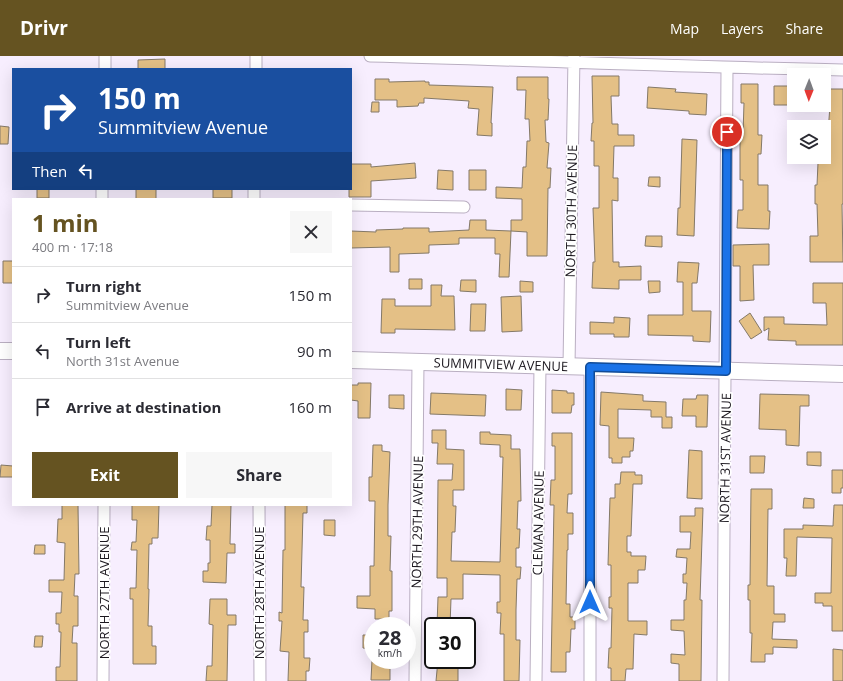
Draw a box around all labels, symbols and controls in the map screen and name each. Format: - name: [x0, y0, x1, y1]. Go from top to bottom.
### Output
- text: Drivr: [20, 15, 68, 41]
- text: Map: [670, 19, 699, 38]
- text: Layers: [721, 19, 763, 38]
- text: Share: [785, 19, 823, 38]
- north arrow: [787, 68, 831, 112]
- map controls: [787, 68, 831, 164]
- text: 150 m: [98, 79, 181, 117]
- icon: right: [32, 84, 84, 136]
- text: Summitview Avenue: [98, 115, 268, 139]
- pin: [710, 115, 744, 149]
- button: layers: [787, 120, 831, 164]
- icon: arrive: [716, 121, 738, 143]
- street label: NORTH 30TH AVENUE: [561, 144, 581, 278]
- icon: left: [75, 160, 97, 182]
- text: Then: [32, 161, 67, 181]
- text: 1 min: [32, 206, 99, 239]
- button: close: [290, 211, 332, 253]
- text: 400 m · 17:18: [32, 238, 113, 256]
- text: Turn right: [66, 276, 141, 296]
- icon: right: [32, 284, 54, 306]
- text: 150 m: [288, 285, 332, 305]
- text: Summitview Avenue: [66, 296, 189, 314]
- text: Turn left: [66, 332, 131, 352]
- icon: left: [32, 340, 54, 362]
- text: 90 m: [297, 341, 332, 361]
- text: North 31st Avenue: [66, 352, 179, 370]
- street label: SUMMITVIEW AVENUE: [433, 353, 568, 375]
- street label: NORTH 31ST AVENUE: [715, 393, 735, 523]
- icon: arrive: [32, 396, 54, 418]
- text: Arrive at destination: [66, 397, 221, 417]
- text: 160 m: [288, 397, 332, 417]
- button: Exit: [32, 452, 178, 498]
- button: Share: [186, 452, 332, 498]
- street label: NORTH 29TH AVENUE: [407, 455, 427, 589]
- street label: CLEMAN AVENUE: [528, 470, 548, 576]
- street label: NORTH 27TH AVENUE: [95, 527, 113, 659]
- street label: NORTH 28TH AVENUE: [250, 527, 268, 659]
- position arrow: [569, 581, 611, 623]
- speed limit sign: 30: [424, 617, 476, 669]
- text: 28: [379, 624, 401, 651]
- text: km/h: [378, 646, 402, 660]

